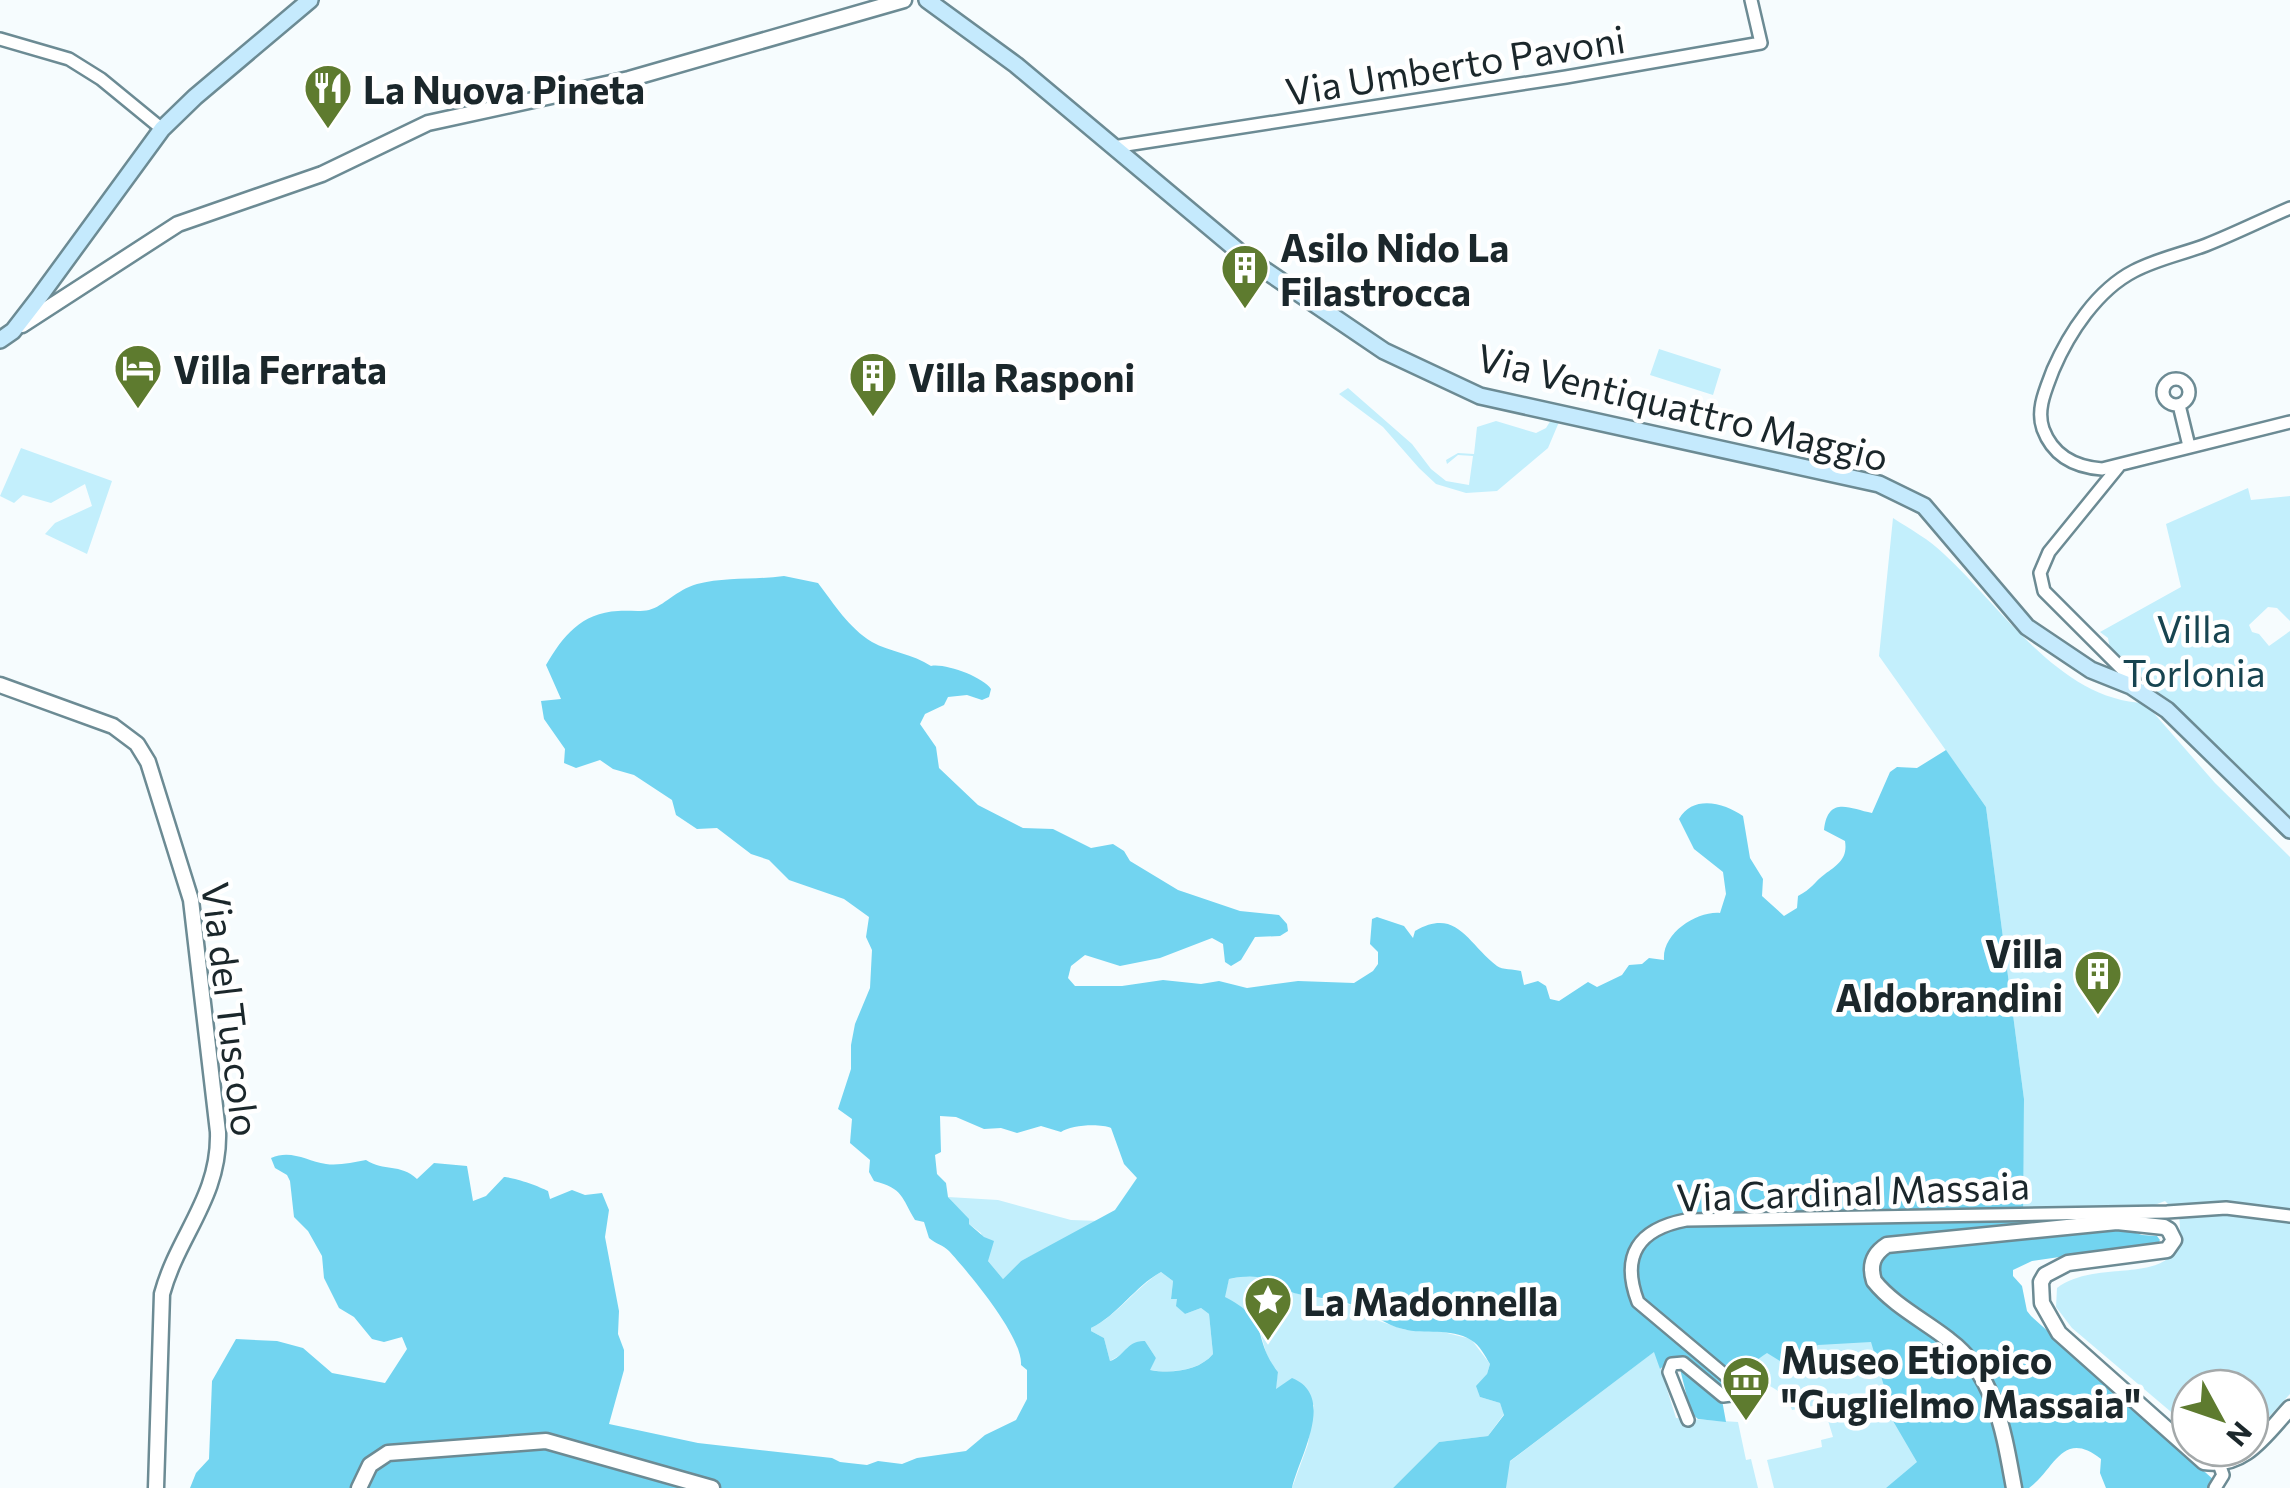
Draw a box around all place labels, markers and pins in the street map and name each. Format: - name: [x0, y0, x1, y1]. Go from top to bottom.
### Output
- restaurant icon: La Nuova Pineta: [302, 62, 354, 130]
- place label: La Nuova Pineta: [363, 65, 645, 112]
- place label: Asilo Nido La Filastrocca: [1280, 223, 1509, 314]
- building icon: Asilo Nido La Filastrocca: [1219, 242, 1271, 310]
- hotel icon: Villa Ferrata: [112, 342, 164, 410]
- place label: Villa Ferrata: [173, 345, 387, 392]
- building icon: Villa Rasponi: [847, 350, 899, 418]
- place label: Villa Rasponi: [908, 353, 1135, 400]
- place label: Villa Aldobrandini: [1835, 929, 2063, 1020]
- building icon: Villa Aldobrandini: [2072, 948, 2124, 1016]
- place icon: La Madonnella: [1242, 1274, 1294, 1342]
- place label: La Madonnella: [1303, 1277, 1558, 1324]
- place label: Museo Etiopico "Guglielmo Massaia": [1781, 1335, 2141, 1426]
- museum icon: Museo Etiopico "Guglielmo Massaia": [1720, 1354, 1772, 1422]

